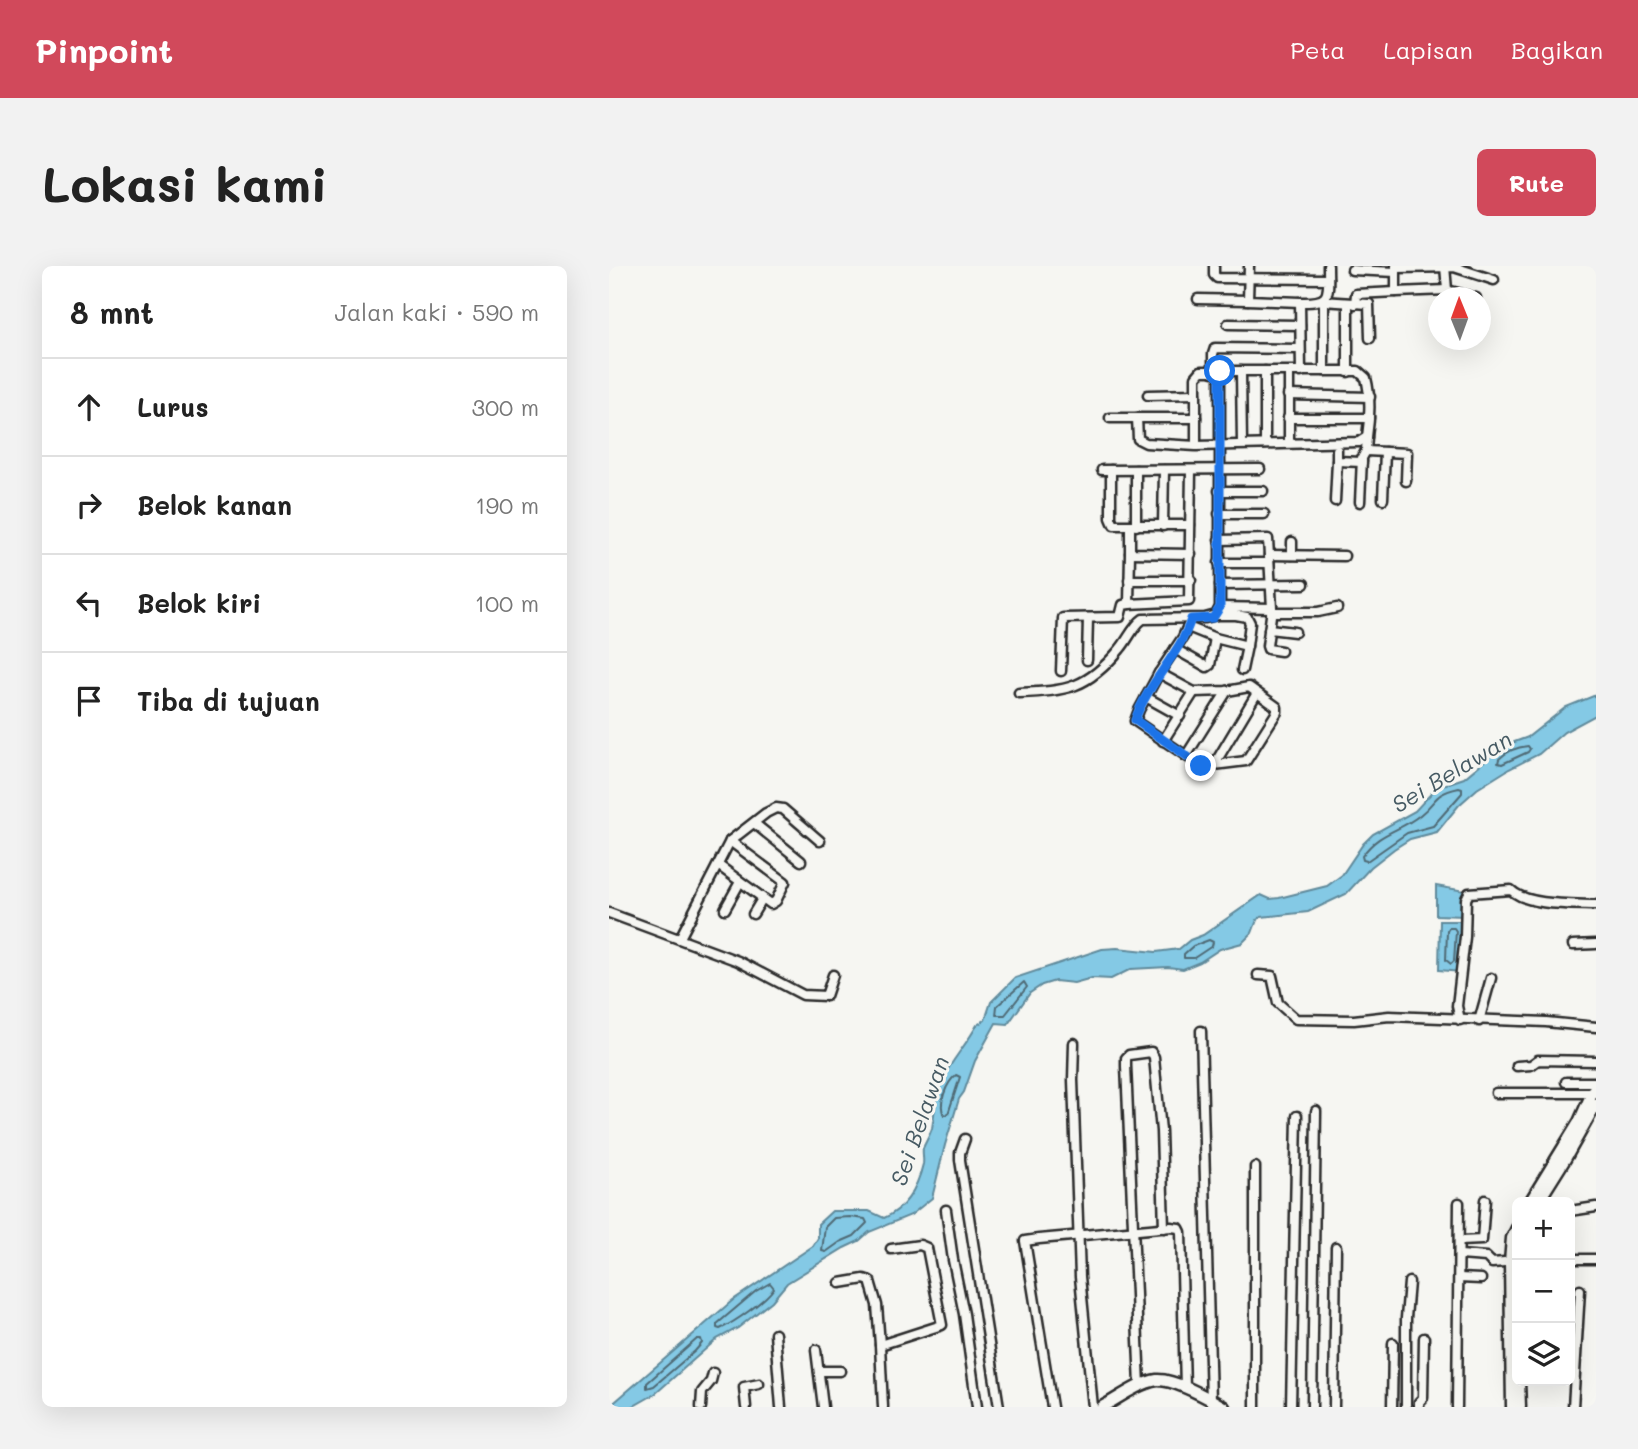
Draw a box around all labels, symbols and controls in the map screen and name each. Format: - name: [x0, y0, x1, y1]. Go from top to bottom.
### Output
- text: Pinpoint: [35, 28, 173, 71]
- text: Peta: [1290, 34, 1345, 65]
- text: Lapisan: [1383, 34, 1473, 65]
- text: Bagikan: [1511, 34, 1603, 65]
- button: Rute: [1477, 149, 1596, 216]
- text: Lokasi kami: [42, 151, 328, 214]
- north arrow: [1428, 287, 1491, 350]
- text: 8 mnt: [70, 292, 154, 332]
- text: Jalan kaki · 590 m: [334, 297, 539, 327]
- route start: [1204, 355, 1235, 386]
- icon: ahead: [70, 388, 108, 426]
- text: Lurus: [137, 390, 209, 424]
- text: 300 m: [471, 392, 539, 422]
- icon: right: [70, 486, 108, 524]
- text: Belok kanan: [137, 488, 292, 522]
- text: 190 m: [475, 490, 539, 520]
- icon: left: [70, 584, 108, 622]
- text: Belok kiri: [137, 586, 261, 620]
- text: 100 m: [475, 588, 539, 618]
- icon: arrive: [70, 682, 108, 720]
- text: Tiba di tujuan: [137, 684, 320, 718]
- water label: Sei Belawan: [1386, 723, 1517, 819]
- route end: [1185, 750, 1216, 781]
- water label: Sei Belawan: [883, 1052, 955, 1189]
- map controls: [1512, 1197, 1575, 1386]
- button: +: [1512, 1197, 1575, 1260]
- button: −: [1512, 1260, 1575, 1323]
- button: layers: [1512, 1323, 1575, 1386]

